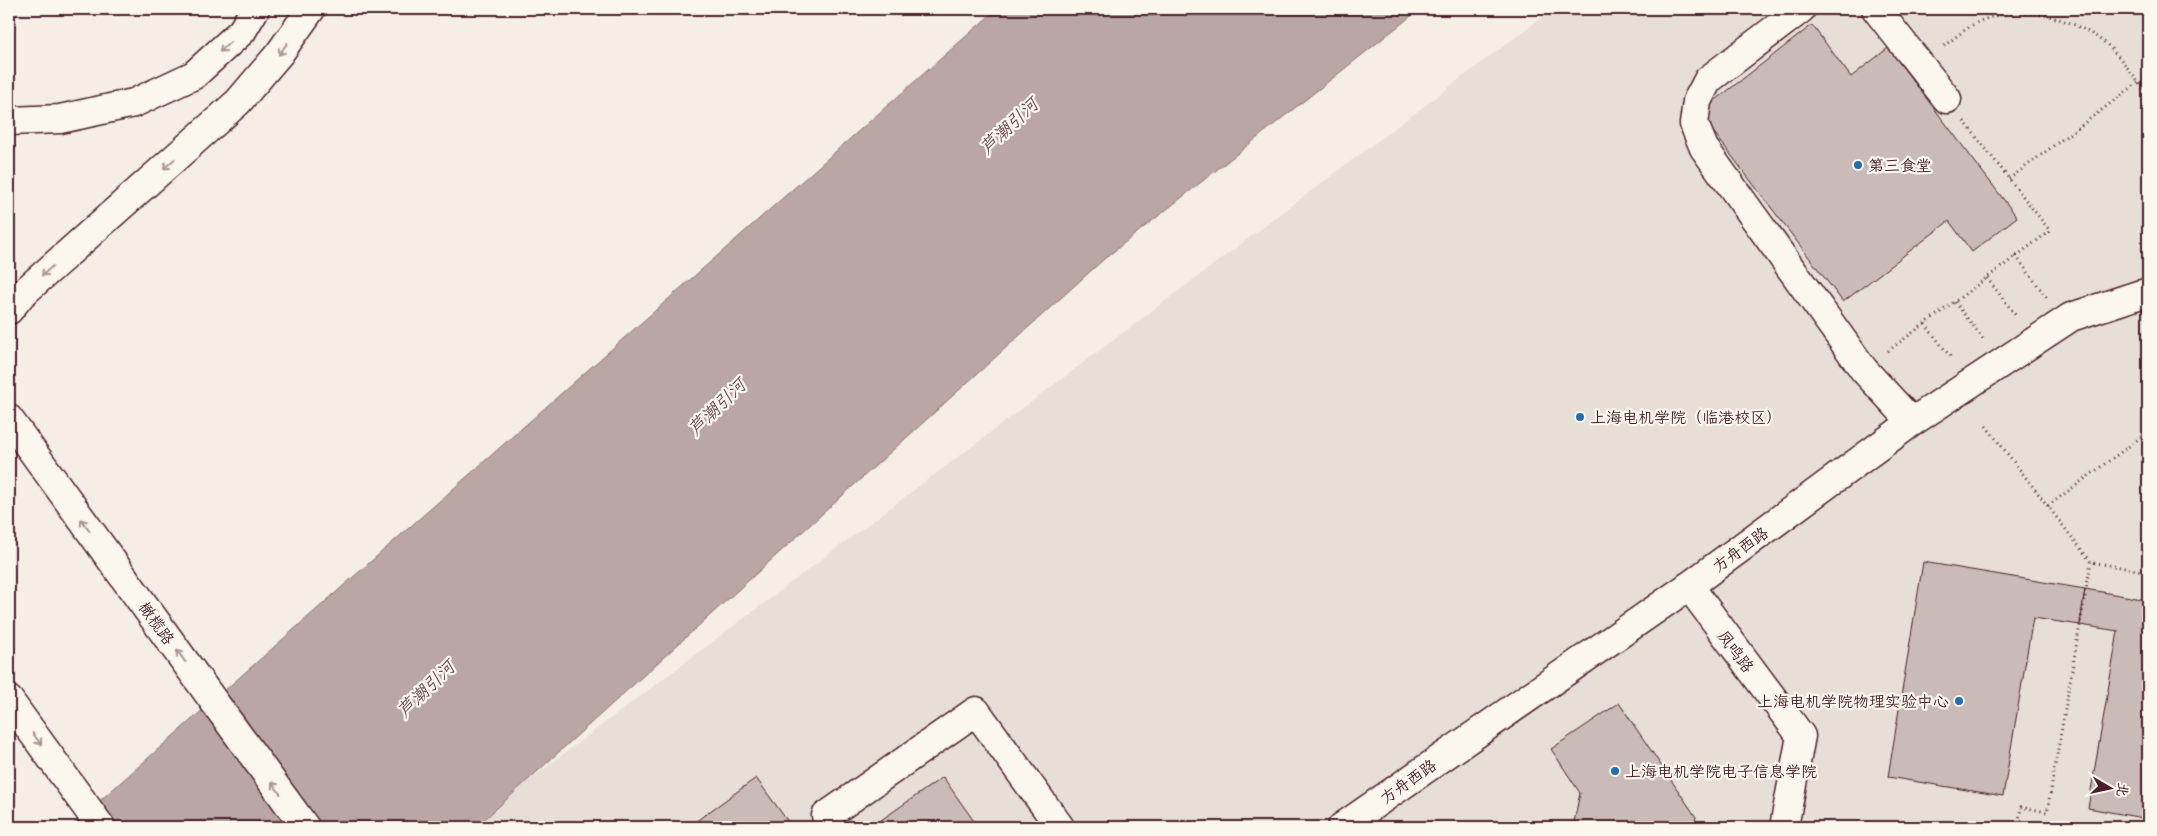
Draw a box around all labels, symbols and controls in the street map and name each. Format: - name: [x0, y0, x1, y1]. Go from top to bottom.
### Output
- one-way arrow: [219, 41, 231, 53]
- one-way arrow: [278, 41, 288, 55]
- water label: 芦潮引河: [974, 91, 1046, 160]
- place label: 第三食堂: [1868, 155, 1932, 177]
- one-way arrow: [163, 158, 176, 169]
- marker: 第三食堂: [1852, 159, 1864, 171]
- one-way arrow: [41, 266, 54, 277]
- water label: 芦潮引河: [683, 371, 754, 441]
- place label: 上海电机学院（临港校区）: [1590, 407, 1782, 429]
- marker: 上海电机学院（临港校区）: [1574, 411, 1586, 423]
- one-way arrow: [80, 518, 91, 532]
- street label: 方舟西路: [1708, 522, 1773, 578]
- street label: 橄榄路: [133, 598, 179, 649]
- street label: 凤鸣路: [1712, 626, 1758, 677]
- one-way arrow: [176, 649, 186, 663]
- water label: 芦潮引河: [392, 653, 463, 723]
- place label: 上海电机学院物理实验中心: [1757, 691, 1949, 713]
- marker: 上海电机学院物理实验中心: [1953, 695, 1965, 707]
- one-way arrow: [32, 732, 42, 746]
- street label: 方舟西路: [1376, 754, 1441, 809]
- place label: 上海电机学院电子信息学院: [1625, 761, 1817, 783]
- north arrow: [2084, 764, 2134, 814]
- marker: 上海电机学院电子信息学院: [1609, 765, 1621, 777]
- one-way arrow: [271, 781, 281, 795]
- text: 北: [2111, 781, 2133, 798]

